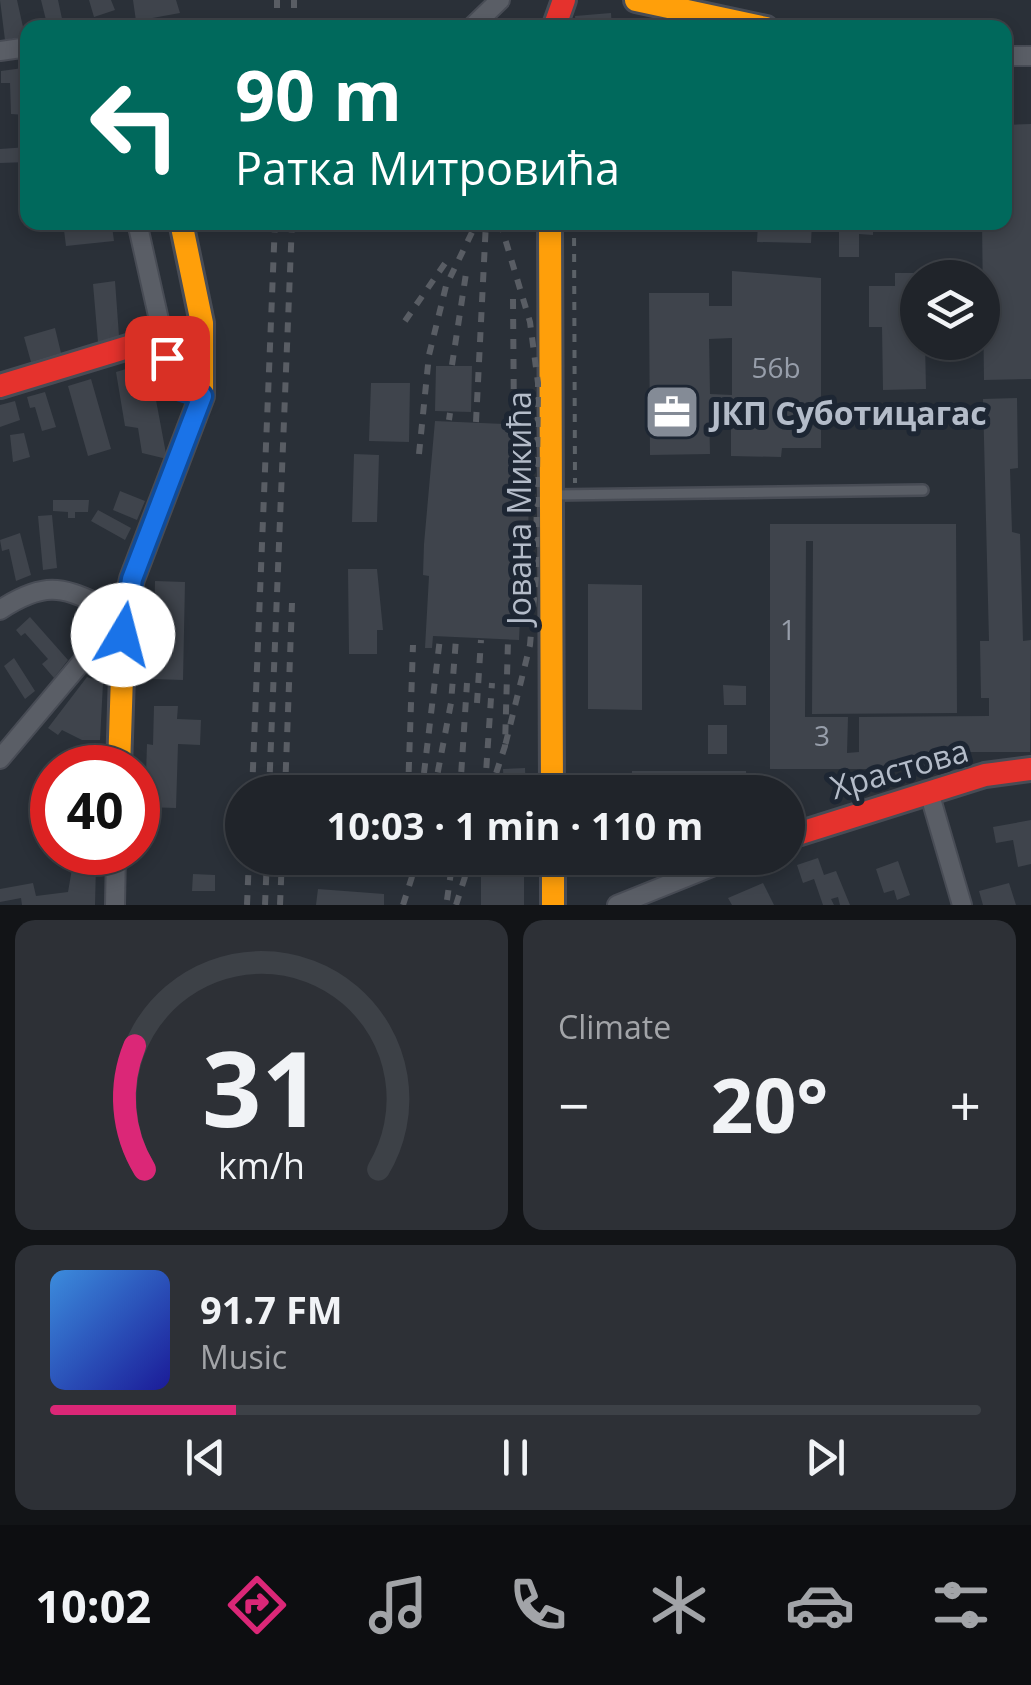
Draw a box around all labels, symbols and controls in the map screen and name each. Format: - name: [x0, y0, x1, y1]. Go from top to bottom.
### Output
- text: 90 m: [235, 46, 402, 142]
- icon: left: [70, 60, 200, 190]
- text: Ратка Митровића: [235, 137, 620, 198]
- map controls: [900, 260, 1000, 360]
- button: layers: [900, 260, 1000, 360]
- pin: [125, 316, 210, 401]
- icon: arrive: [140, 331, 195, 386]
- house number: 56b: [751, 348, 801, 386]
- office icon: ЈКП Суботицагас: [642, 382, 702, 442]
- street label: Јована Микића: [497, 391, 540, 628]
- place label: ЈКП Суботицагас: [708, 391, 987, 434]
- position arrow: [71, 583, 175, 687]
- house number: 1: [780, 610, 796, 648]
- house number: 3: [814, 716, 830, 754]
- street label: Храстова: [825, 728, 973, 808]
- speed limit sign: 40: [30, 745, 160, 875]
- text: 10:03 · 1 min · 110 m: [327, 799, 703, 851]
- text: Climate: [558, 1005, 671, 1048]
- text: 31: [202, 1016, 321, 1157]
- text: 20°: [711, 1053, 828, 1155]
- text: −: [558, 1067, 589, 1142]
- text: +: [950, 1067, 981, 1142]
- text: km/h: [218, 1141, 305, 1189]
- text: 91.7 FM: [200, 1283, 343, 1335]
- text: Music: [200, 1335, 287, 1378]
- icon: previous: [178, 1430, 233, 1485]
- icon: pause: [488, 1430, 543, 1485]
- icon: next: [798, 1430, 853, 1485]
- icon: directions: [222, 1570, 292, 1640]
- icon: music: [363, 1570, 433, 1640]
- icon: phone: [503, 1570, 573, 1640]
- icon: climate: [644, 1570, 714, 1640]
- icon: car: [785, 1570, 855, 1640]
- icon: filters: [926, 1570, 996, 1640]
- text: 10:02: [35, 1575, 151, 1636]

